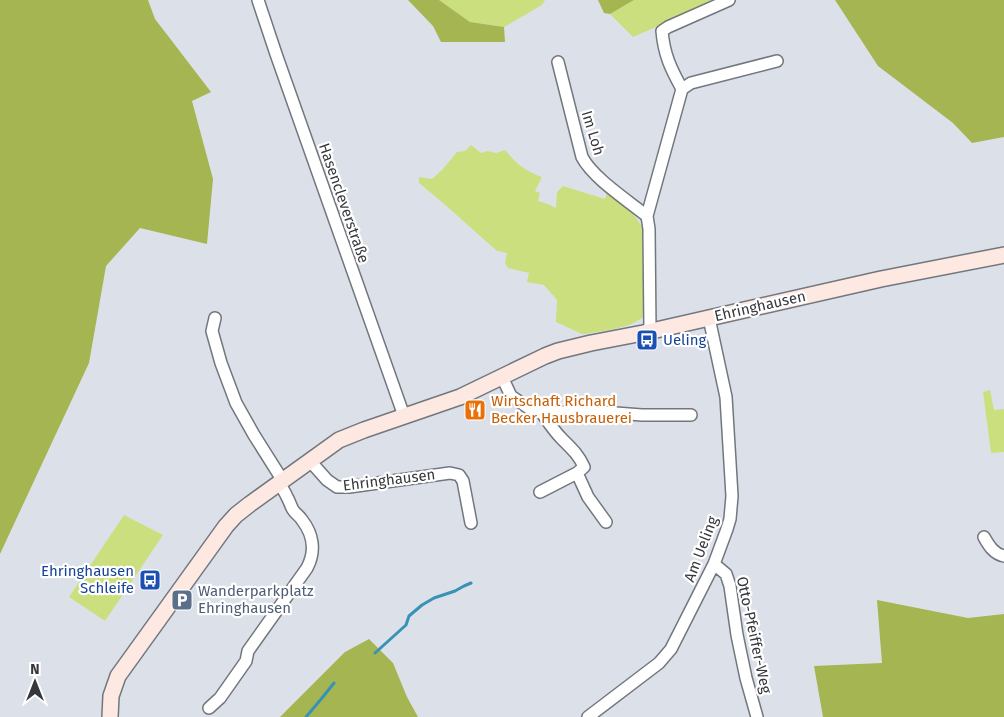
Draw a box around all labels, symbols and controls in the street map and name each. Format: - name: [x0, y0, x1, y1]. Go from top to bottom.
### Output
- street label: Im Loh: [578, 108, 608, 158]
- street label: Hasencleverstraße: [315, 141, 373, 265]
- street label: Ehringhausen: [713, 287, 807, 325]
- bus stop icon: Ueling: [635, 328, 659, 352]
- place label: Ueling: [663, 331, 707, 349]
- place label: Wirtschaft Richard Becker Hausbrauerei: [491, 392, 632, 427]
- restaurant icon: Wirtschaft Richard Becker Hausbrauerei: [463, 398, 487, 422]
- street label: Ehringhausen: [342, 465, 436, 495]
- street label: Am Ueling: [680, 514, 722, 584]
- place label: Ehringhausen Schleife: [41, 562, 134, 597]
- bus stop icon: Ehringhausen Schleife: [138, 568, 162, 592]
- street label: Otto-Pfeiffer-Weg: [733, 575, 775, 695]
- place label: Wanderparkplatz Ehringhausen: [198, 582, 314, 617]
- parking icon: Wanderparkplatz Ehringhausen: [170, 588, 194, 612]
- north arrow: [10, 657, 60, 707]
- text: N: [30, 661, 40, 678]

